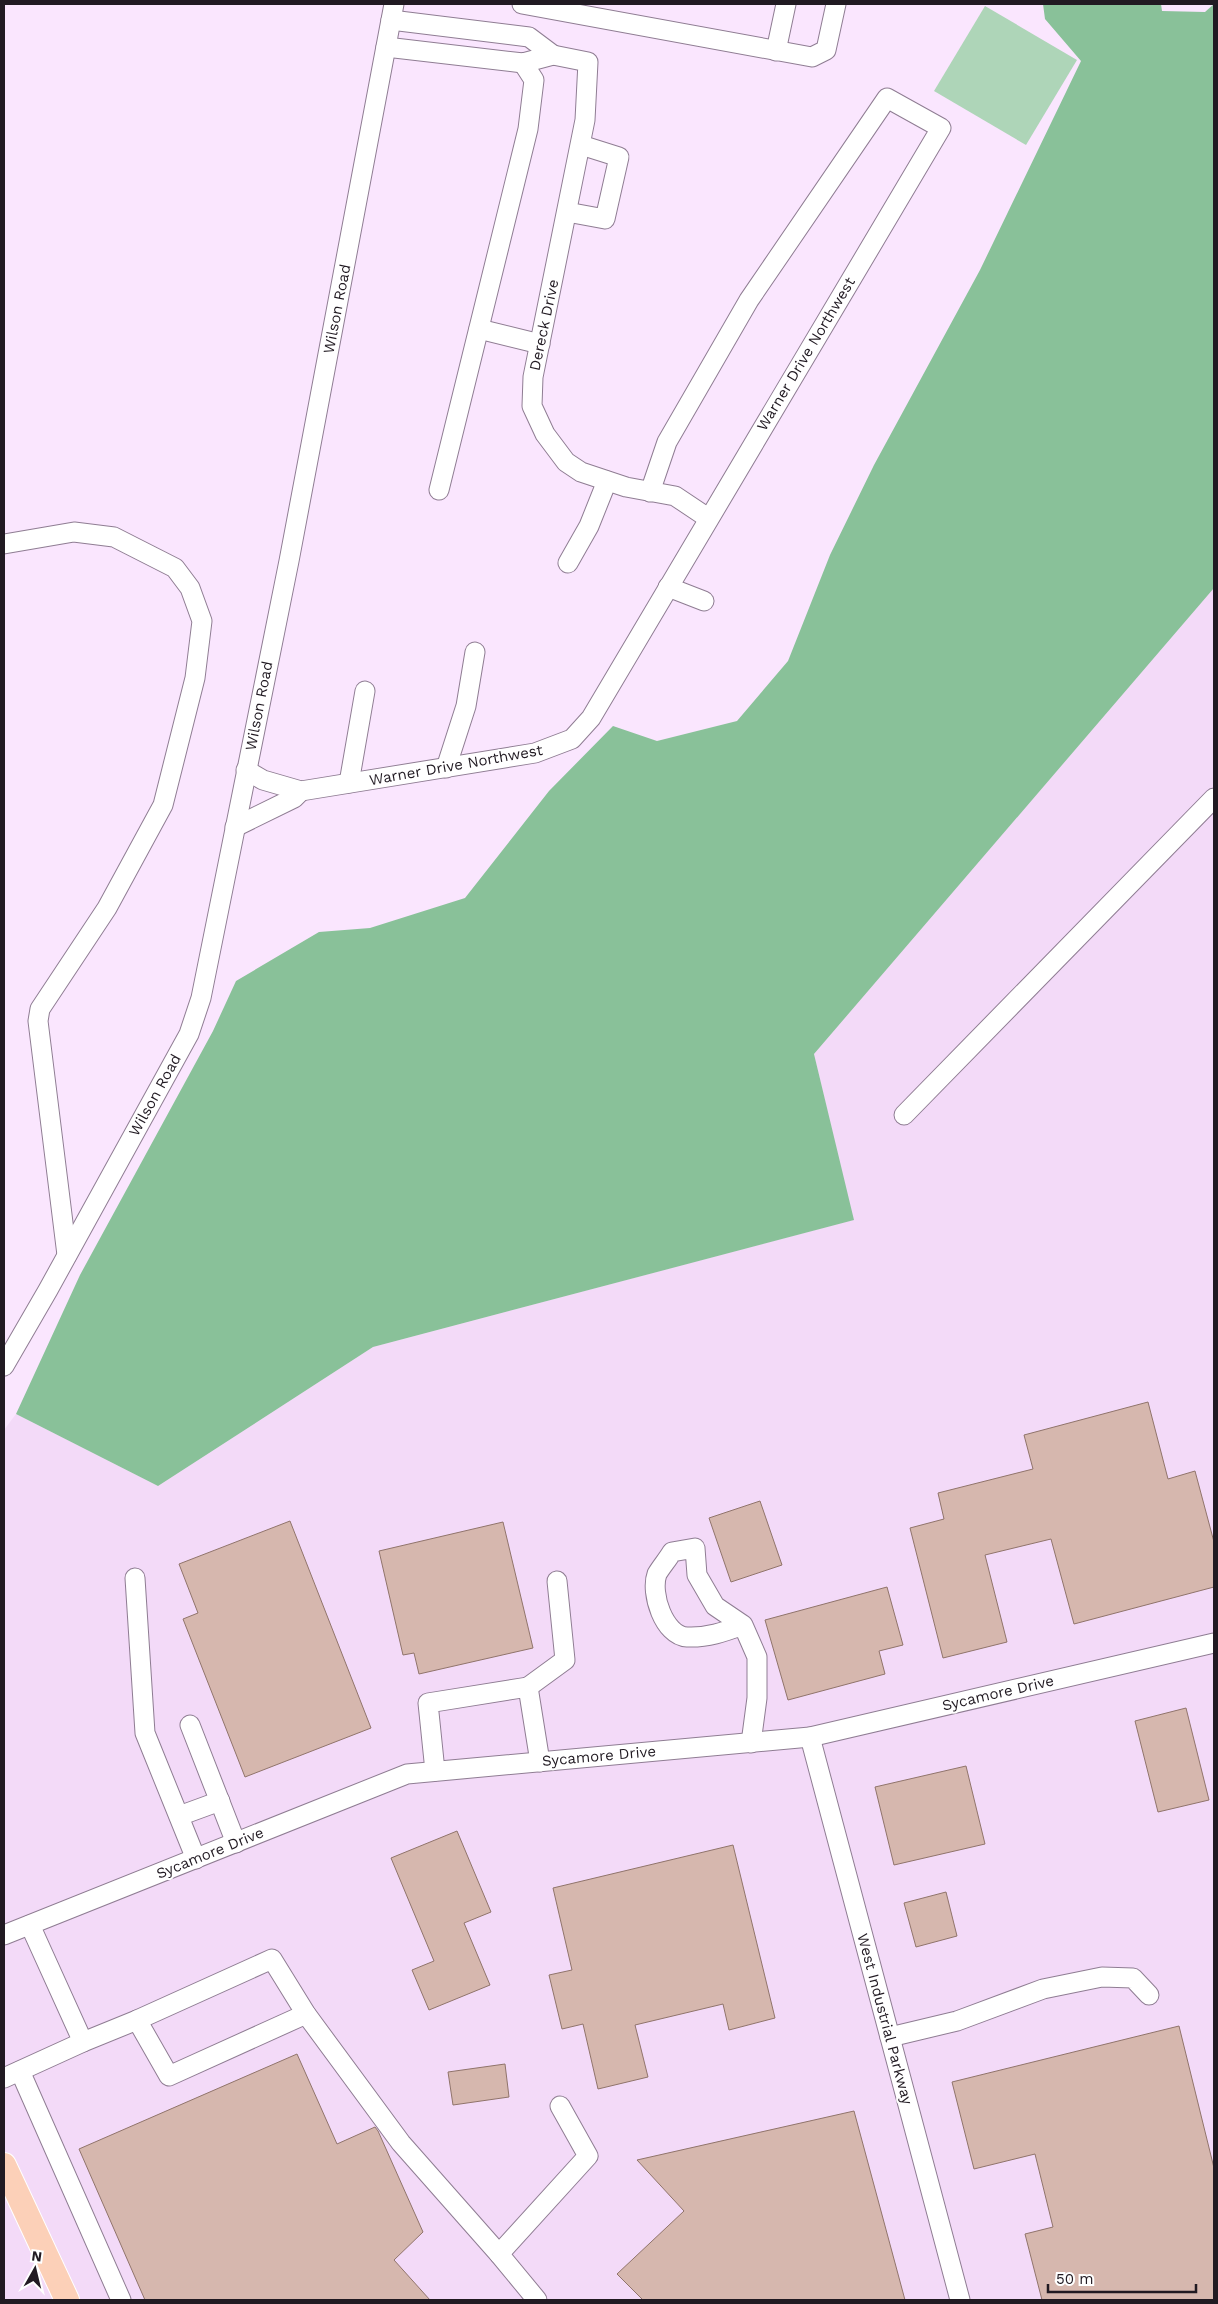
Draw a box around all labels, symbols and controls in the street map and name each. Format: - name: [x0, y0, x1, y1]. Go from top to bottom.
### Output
- street label: Wilson Road: [319, 263, 355, 355]
- street label: Warner Drive Northwest: [753, 273, 859, 434]
- street label: Dereck Drive: [526, 278, 562, 372]
- street label: Wilson Road: [241, 660, 277, 752]
- street label: Warner Drive Northwest: [368, 741, 545, 789]
- street label: Wilson Road: [125, 1051, 185, 1139]
- street label: Sycamore Drive: [940, 1671, 1056, 1715]
- street label: Sycamore Drive: [541, 1742, 657, 1770]
- street label: Sycamore Drive: [154, 1823, 266, 1883]
- street label: West Industrial Parkway: [853, 1931, 917, 2107]
- north arrow: [10, 2244, 60, 2294]
- text: N: [31, 2247, 43, 2265]
- scale bar: [1048, 2262, 1196, 2294]
- text: 50 m: [1056, 2270, 1093, 2288]

